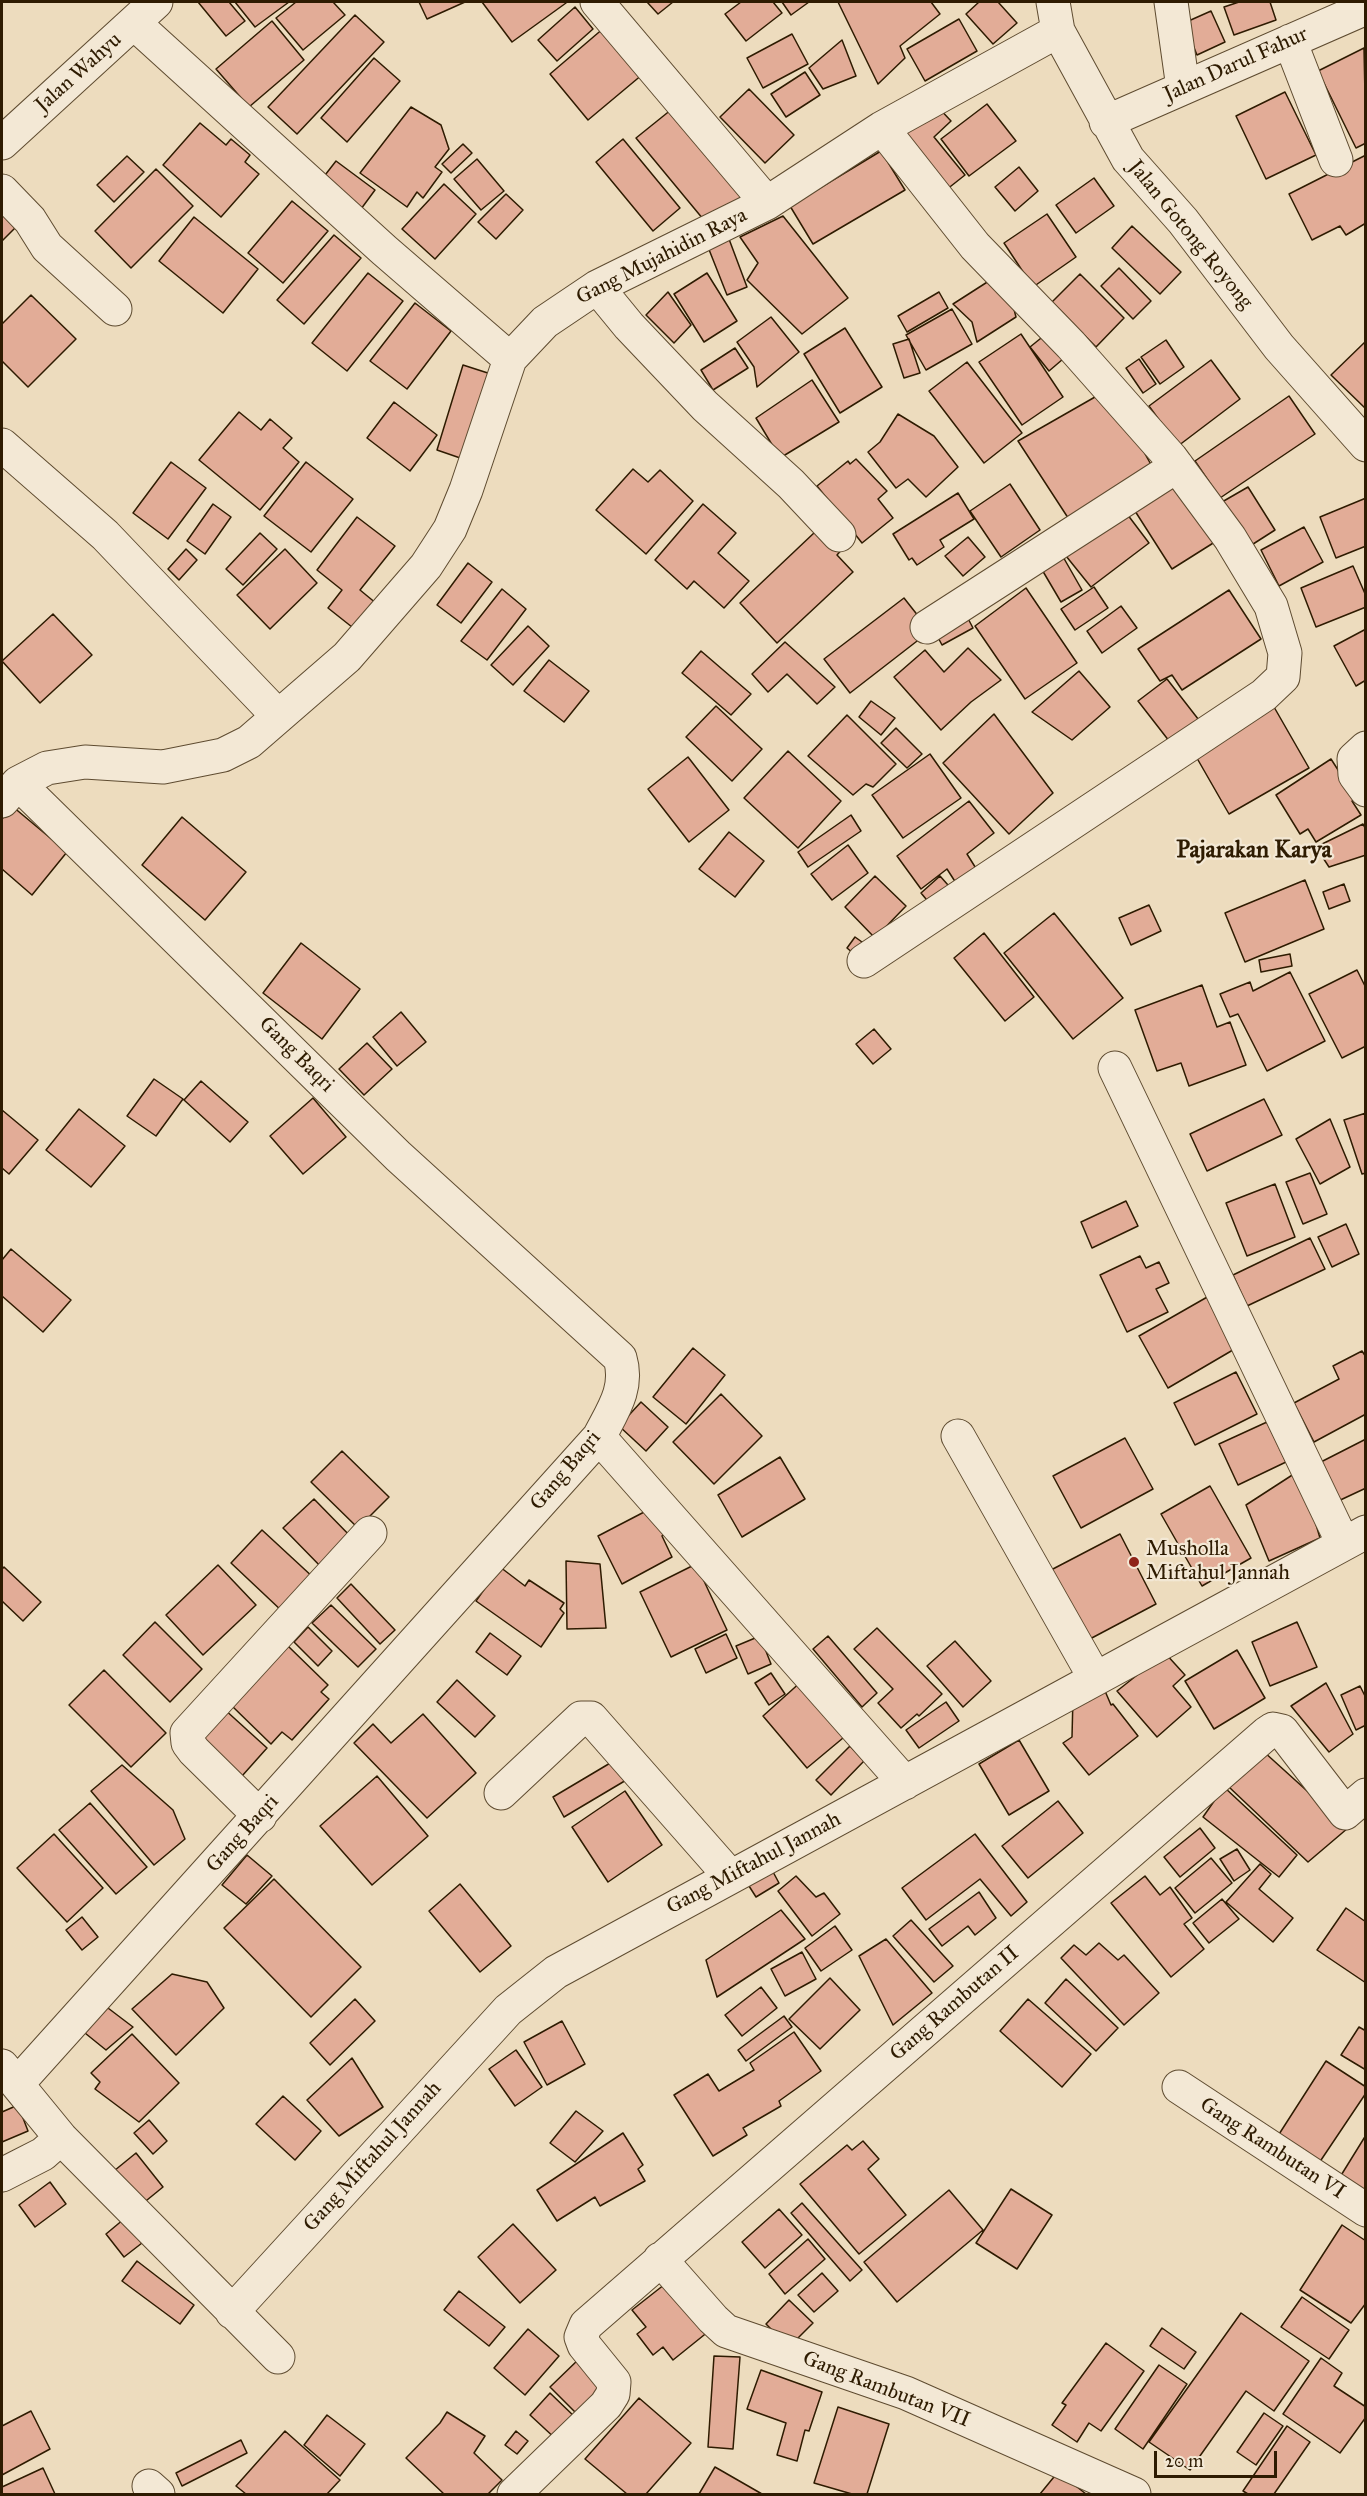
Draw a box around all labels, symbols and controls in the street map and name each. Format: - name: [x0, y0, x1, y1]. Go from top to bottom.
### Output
- street label: Jalan Darul Fahur: [1160, 22, 1312, 108]
- street label: Jalan Wahyu: [31, 28, 127, 118]
- street label: Jalan Gotong Royong: [1122, 156, 1258, 314]
- street label: Gang Mujahidin Raya: [572, 203, 752, 311]
- district label: Pajarakan Karya: [1176, 837, 1332, 865]
- street label: Gang Baqri: [253, 1012, 339, 1098]
- street label: Gang Baqri: [525, 1426, 607, 1516]
- place label: Musholla Miftahul Jannah: [1146, 1537, 1290, 1587]
- marker: Musholla Miftahul Jannah: [1127, 1555, 1141, 1569]
- street label: Gang Baqri: [201, 1790, 285, 1878]
- street label: Gang Miftahul Jannah: [663, 1807, 845, 1921]
- street label: Gang Rambutan II: [885, 1941, 1025, 2067]
- street label: Gang Miftahul Jannah: [299, 2077, 447, 2237]
- street label: Gang Rambutan VI: [1195, 2093, 1349, 2205]
- street label: Gang Rambutan VII: [799, 2346, 973, 2434]
- scale bar: [1157, 2439, 1280, 2477]
- text: 20 m: [1165, 2450, 1203, 2472]

